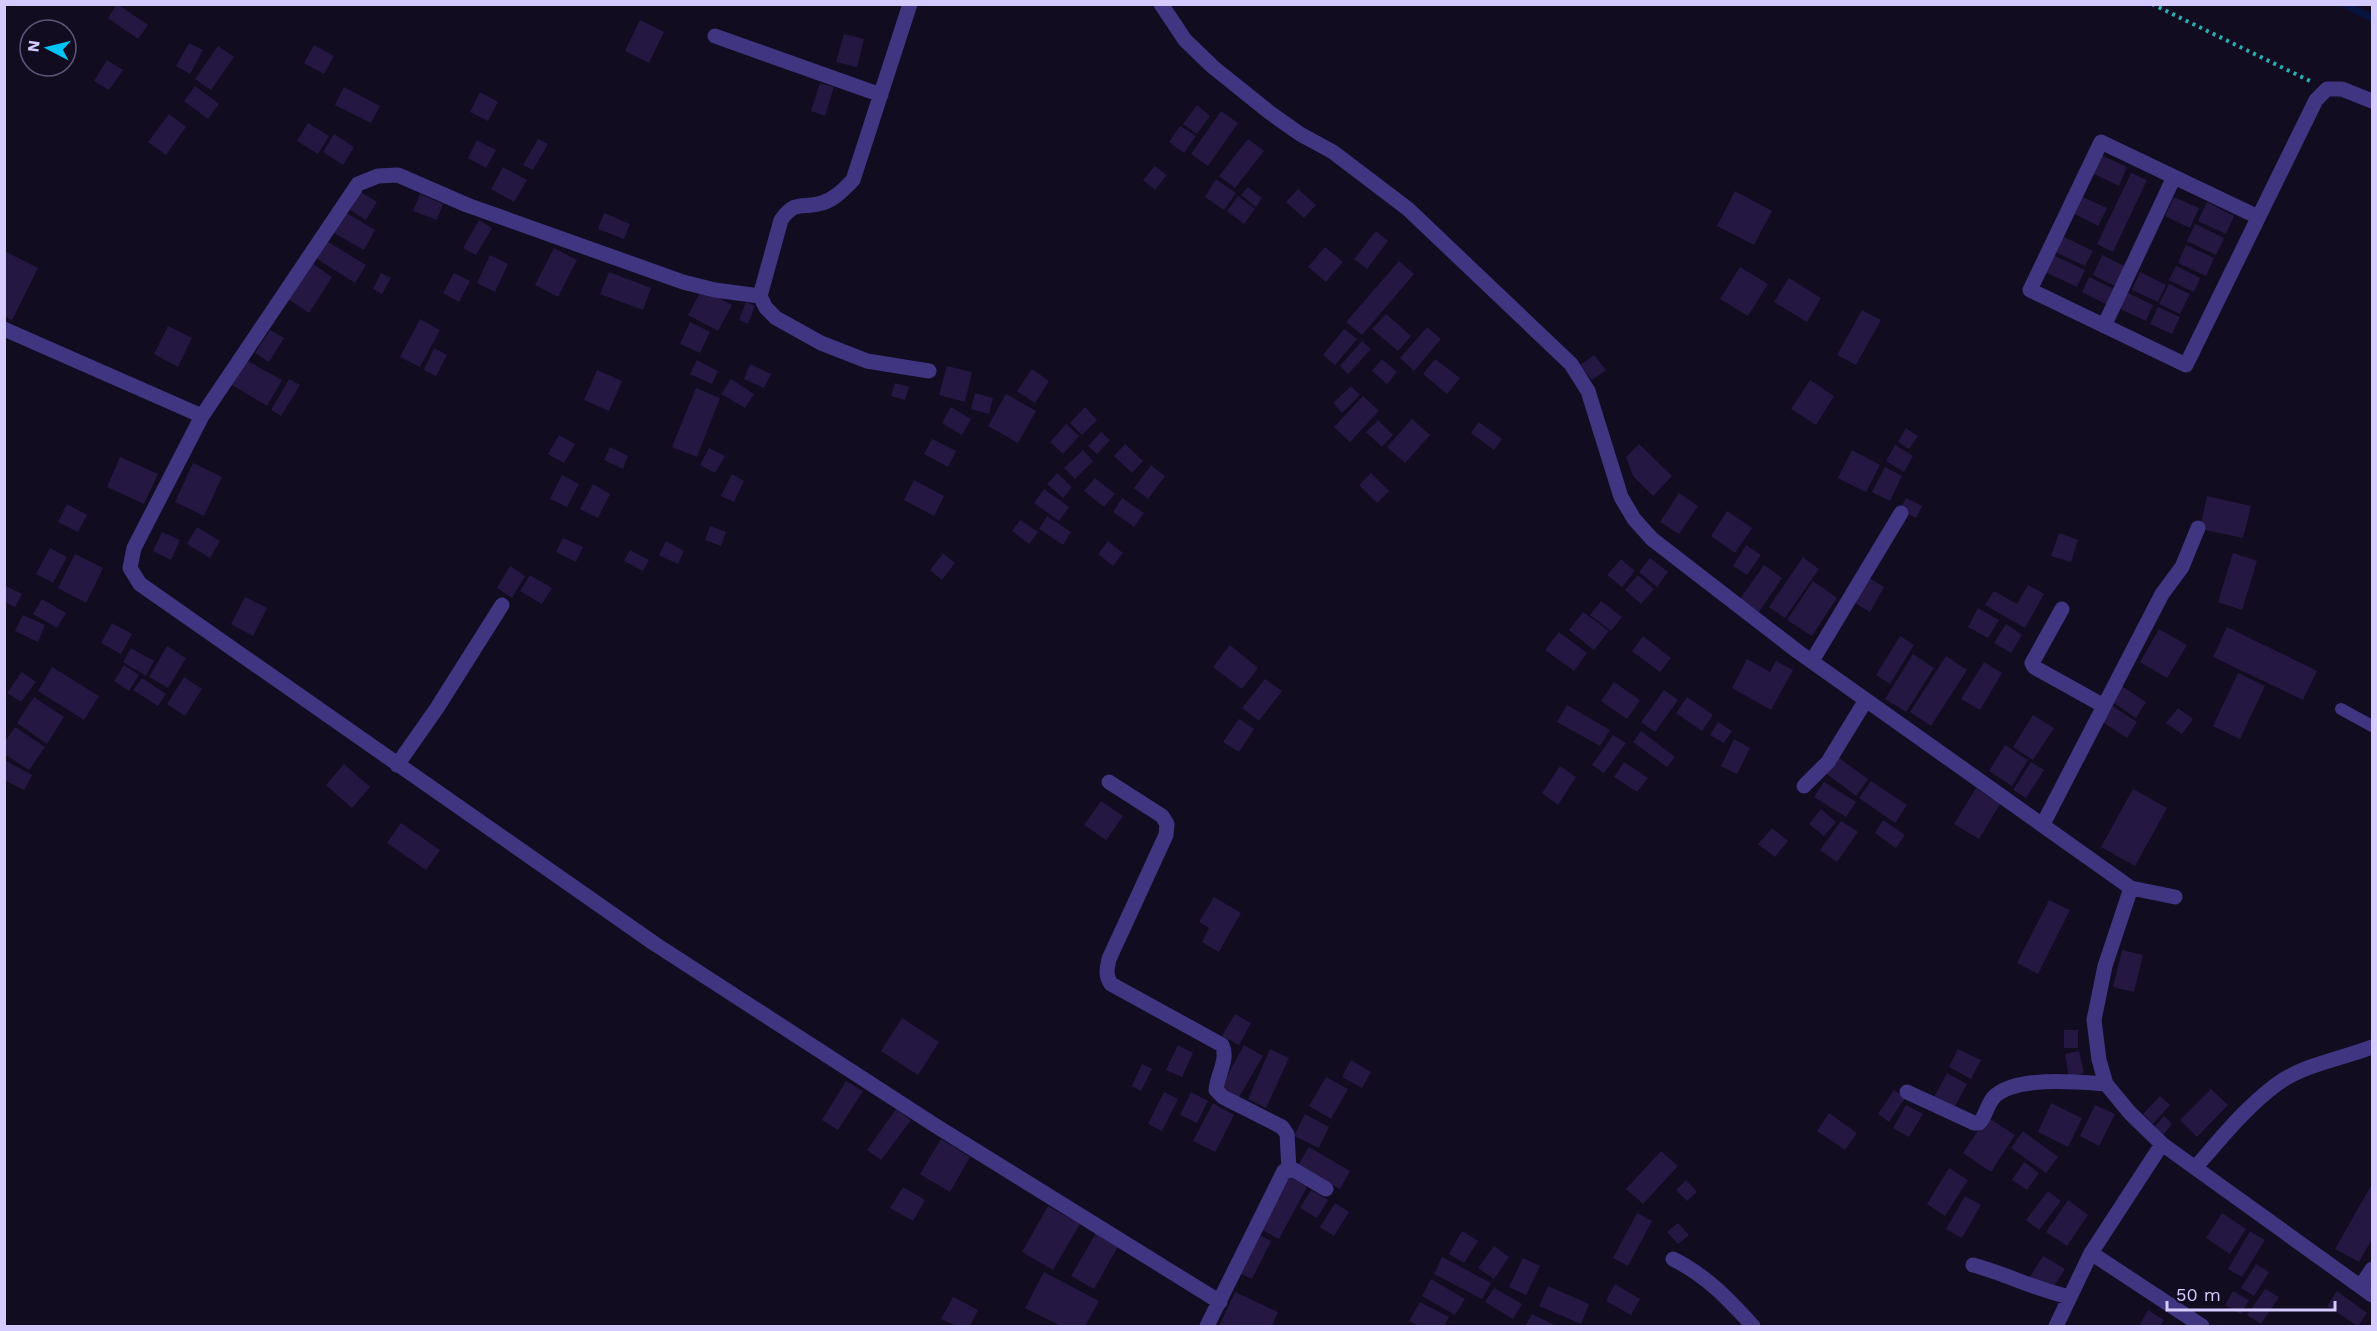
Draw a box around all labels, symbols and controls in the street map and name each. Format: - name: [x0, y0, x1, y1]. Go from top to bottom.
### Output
- north arrow: [18, 18, 78, 78]
- text: N: [23, 39, 44, 53]
- scale bar: [2167, 1274, 2335, 1312]
- text: 50 m: [2176, 1284, 2221, 1305]

